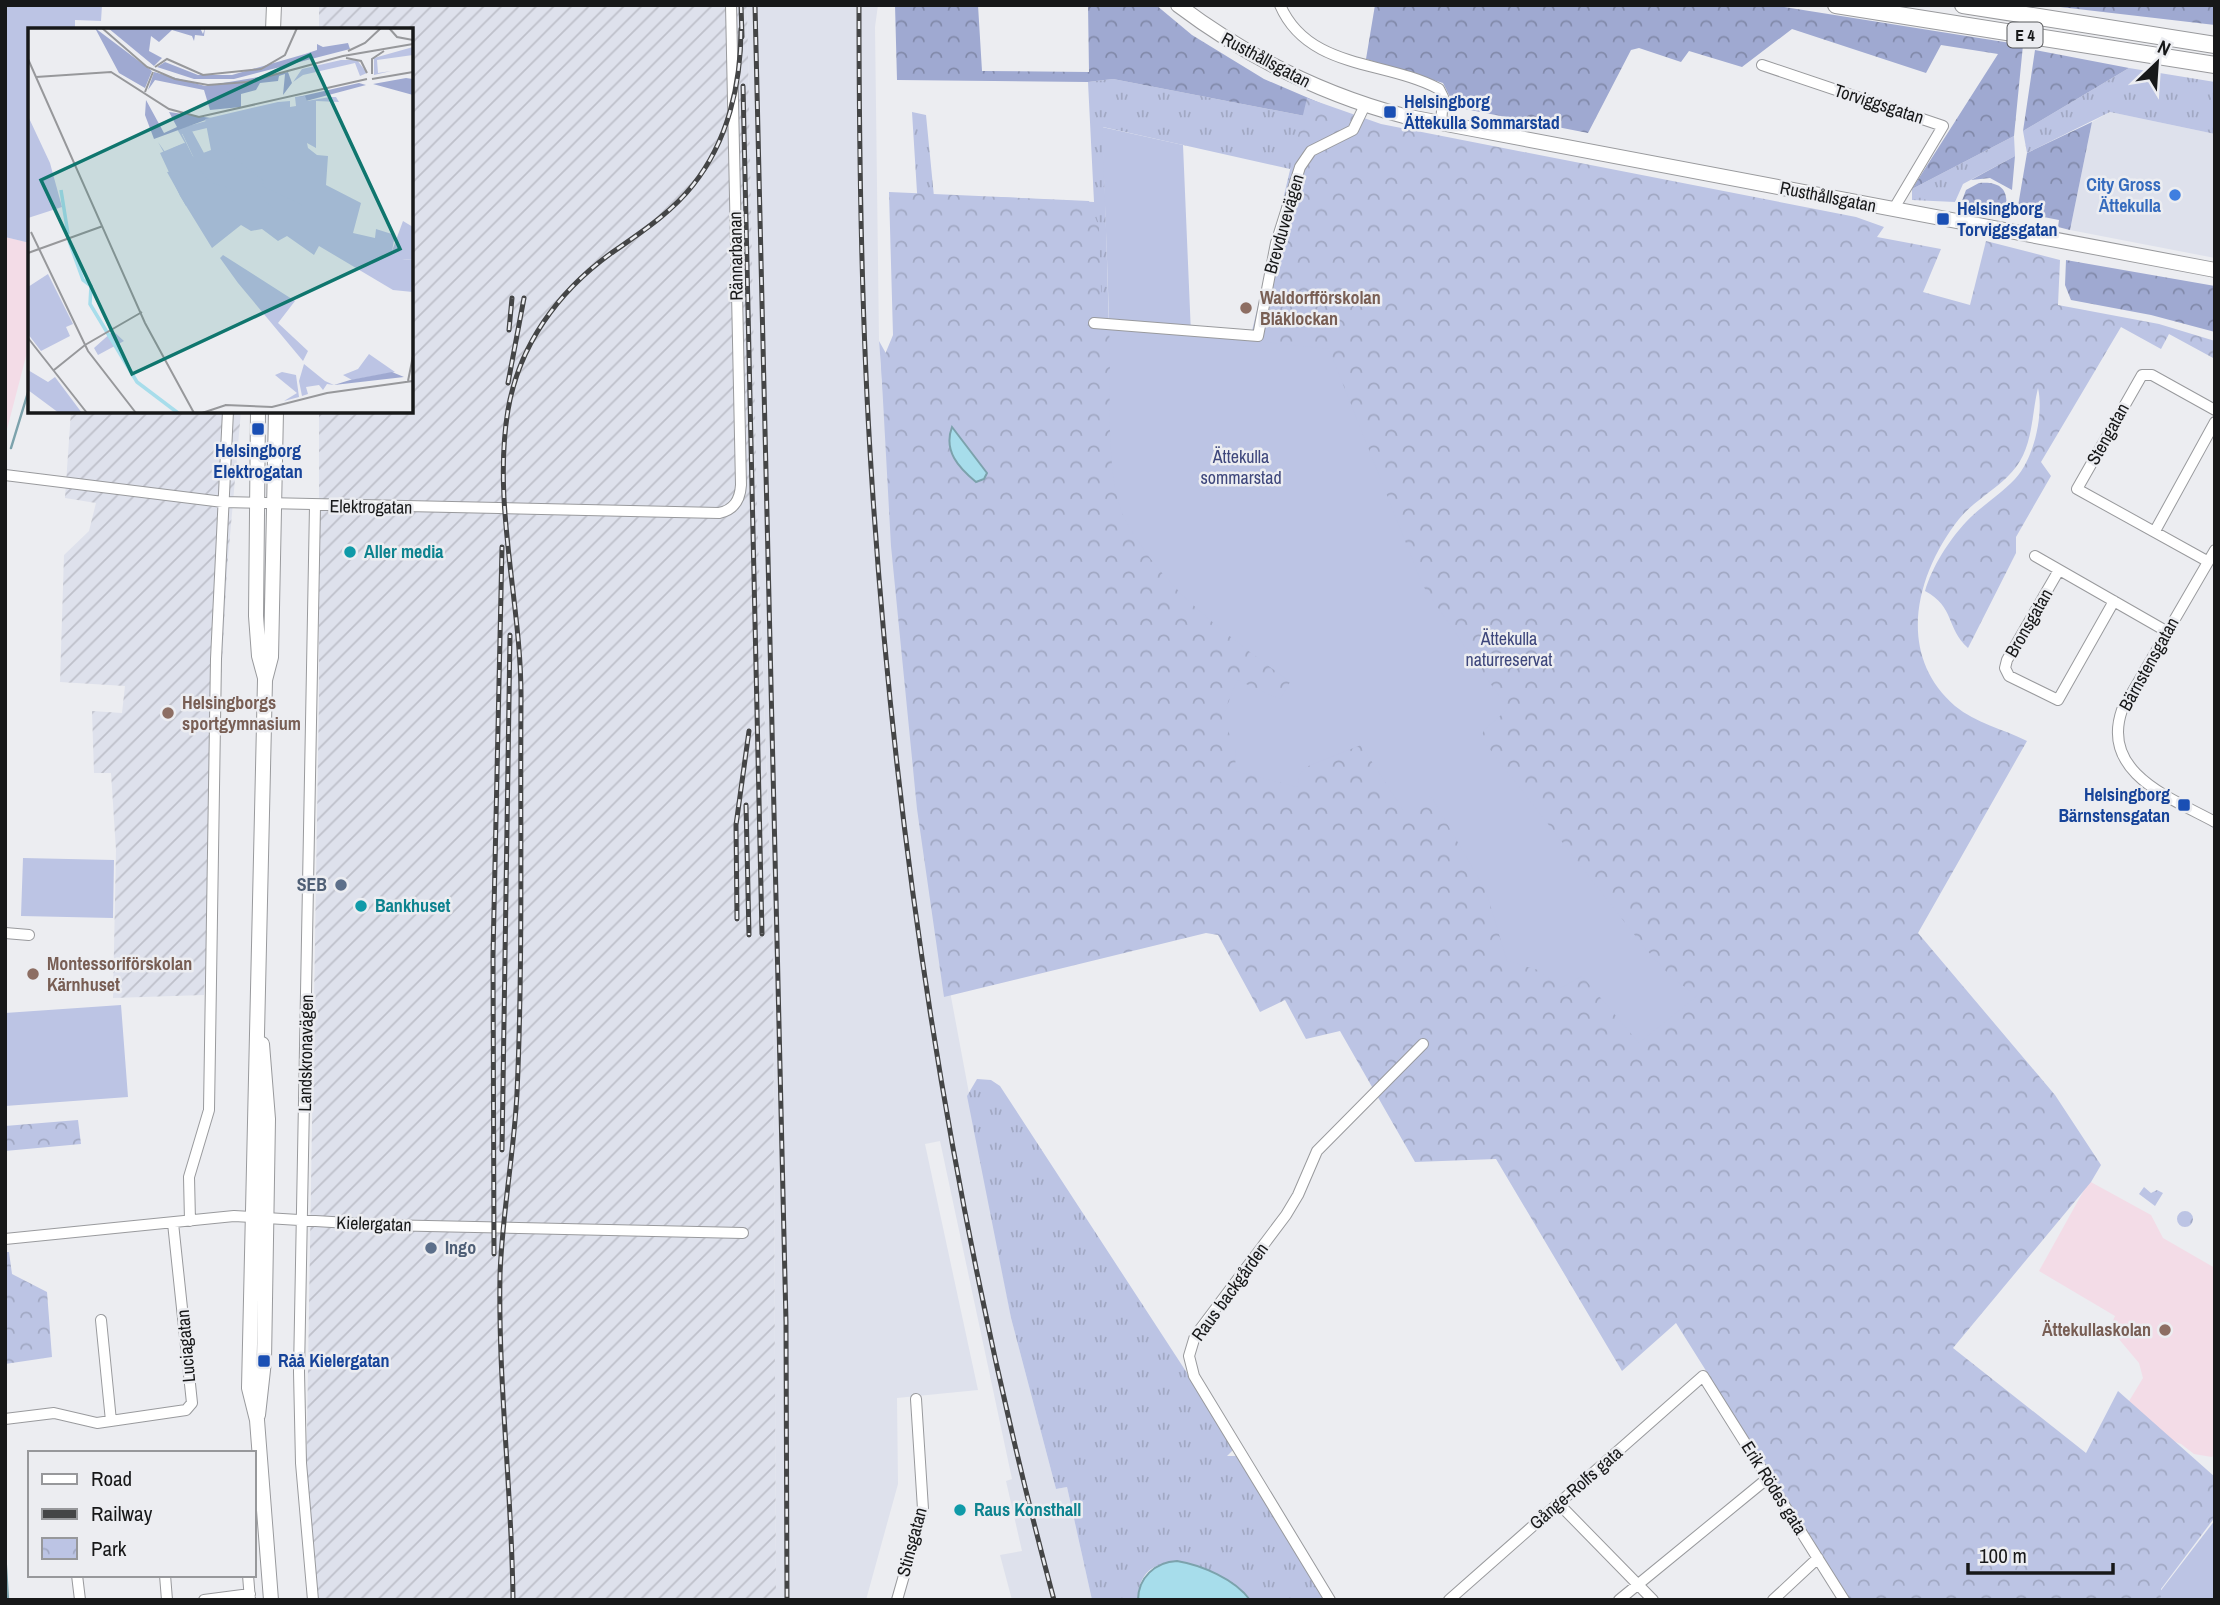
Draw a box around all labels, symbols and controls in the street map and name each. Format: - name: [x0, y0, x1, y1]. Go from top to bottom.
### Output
- road number: E 4: [2008, 22, 2042, 48]
- street label: Rusthållsgatan: [1217, 26, 1315, 94]
- inset map: [28, 28, 413, 413]
- north arrow: [2122, 28, 2192, 98]
- text: N: [2154, 33, 2175, 62]
- street label: Torviggsgatan: [1831, 77, 1927, 130]
- place label: Helsingborg Ättekulla Sommarstad: [1404, 89, 1560, 135]
- marker: Helsingborg Ättekulla Sommarstad: [1382, 104, 1398, 120]
- street label: Brevduvevägen: [1257, 171, 1310, 277]
- place label: City Gross Ättekulla: [2086, 172, 2162, 218]
- street label: Rusthållsgatan: [1778, 175, 1878, 218]
- marker: City Gross Ättekulla: [2167, 187, 2183, 203]
- place label: Helsingborg Torviggsgatan: [1957, 196, 2058, 242]
- street label: Rännarbanan: [722, 211, 749, 301]
- marker: Helsingborg Torviggsgatan: [1935, 211, 1951, 227]
- place label: Waldorfförskolan Blåklockan: [1260, 285, 1381, 331]
- marker: Waldorfförskolan Blåklockan: [1238, 300, 1254, 316]
- street label: Stengatan: [2080, 398, 2135, 469]
- marker: Helsingborg Elektrogatan: [250, 421, 266, 437]
- place label: Helsingborg Elektrogatan: [213, 438, 303, 484]
- park label: Ättekulla sommarstad: [1200, 444, 1282, 490]
- street label: Elektrogatan: [329, 493, 413, 520]
- place label: Aller media: [364, 539, 444, 564]
- marker: Aller media: [342, 544, 358, 560]
- street label: Bronsgatan: [1999, 584, 2058, 662]
- street label: Bärnstensgatan: [2113, 612, 2185, 715]
- park label: Ättekulla naturreservat: [1466, 626, 1552, 672]
- place label: Helsingborgs sportgymnasium: [182, 690, 301, 736]
- marker: Helsingborgs sportgymnasium: [160, 705, 176, 721]
- place label: Helsingborg Bärnstensgatan: [2058, 782, 2170, 828]
- marker: Helsingborg Bärnstensgatan: [2176, 797, 2192, 813]
- place label: SEB: [297, 872, 327, 897]
- marker: SEB: [333, 877, 349, 893]
- place label: Bankhuset: [375, 893, 451, 918]
- marker: Bankhuset: [353, 898, 369, 914]
- place label: Montessoriförskolan Kärnhuset: [47, 951, 192, 997]
- marker: Montessoriförskolan Kärnhuset: [25, 966, 41, 982]
- street label: Landskronavägen: [292, 994, 319, 1112]
- street label: Kielergatan: [336, 1210, 412, 1237]
- place label: Ingo: [445, 1235, 476, 1260]
- street label: Raus backgården: [1185, 1238, 1274, 1346]
- marker: Ingo: [423, 1240, 439, 1256]
- street label: Luciagatan: [170, 1309, 201, 1384]
- place label: Ättekullaskolan: [2042, 1317, 2151, 1342]
- marker: Ättekullaskolan: [2157, 1322, 2173, 1338]
- place label: Råå Kielergatan: [278, 1348, 390, 1373]
- marker: Råå Kielergatan: [256, 1353, 272, 1369]
- street label: Erik Rödes gata: [1736, 1436, 1813, 1539]
- street label: Gånge-Rolfs gata: [1524, 1440, 1628, 1535]
- legend: [28, 1451, 256, 1577]
- text: Road: [91, 1464, 132, 1493]
- place label: Raus Konsthall: [974, 1497, 1081, 1522]
- text: Railway: [91, 1499, 153, 1528]
- marker: Raus Konsthall: [952, 1502, 968, 1518]
- street label: Stinsgatan: [890, 1505, 933, 1579]
- scale bar: [1968, 1532, 2113, 1576]
- text: Park: [91, 1534, 127, 1563]
- text: 100 m: [1979, 1541, 2027, 1570]

